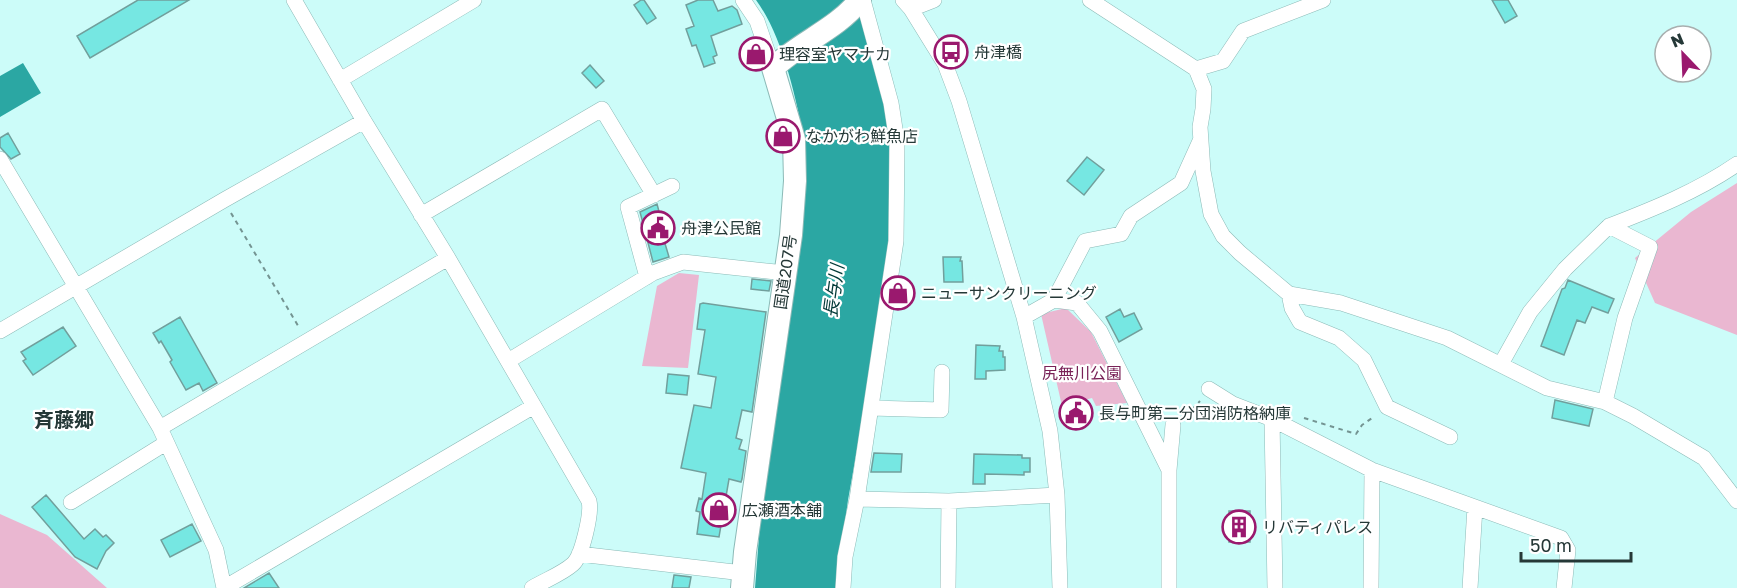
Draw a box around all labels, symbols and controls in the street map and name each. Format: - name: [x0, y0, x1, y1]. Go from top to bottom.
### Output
- north arrow: [1653, 24, 1713, 84]
- text: N: [1668, 29, 1687, 52]
- bus stop icon: 舟津橋: [933, 34, 969, 70]
- shop icon: 理容室ヤマナカ: [738, 36, 774, 72]
- place label: 舟津橋: [974, 42, 1022, 62]
- place label: 理容室ヤマナカ: [779, 44, 891, 64]
- shop icon: なかがわ鮮魚店: [765, 118, 801, 154]
- place label: なかがわ鮮魚店: [806, 126, 918, 146]
- public building icon: 舟津公民館: [640, 210, 676, 246]
- place label: 舟津公民館: [681, 218, 761, 238]
- street label: 国道207号: [770, 233, 800, 311]
- water label: 長与川: [818, 261, 848, 319]
- shop icon: ニューサンクリーニング: [880, 275, 916, 311]
- place label: ニューサンクリーニング: [921, 283, 1097, 303]
- park label: 尻無川公園: [1042, 363, 1122, 383]
- public building icon: 長与町第二分団消防格納庫: [1058, 395, 1094, 431]
- place label: 長与町第二分団消防格納庫: [1099, 403, 1291, 423]
- district label: 斉藤郷: [34, 407, 94, 431]
- shop icon: 広瀬酒本舗: [701, 492, 737, 528]
- place label: 広瀬酒本舗: [742, 500, 822, 520]
- building icon: リバティパレス: [1221, 509, 1257, 545]
- place label: リバティパレス: [1262, 517, 1373, 537]
- scale bar: [1521, 525, 1630, 563]
- text: 50 m: [1530, 534, 1572, 556]

